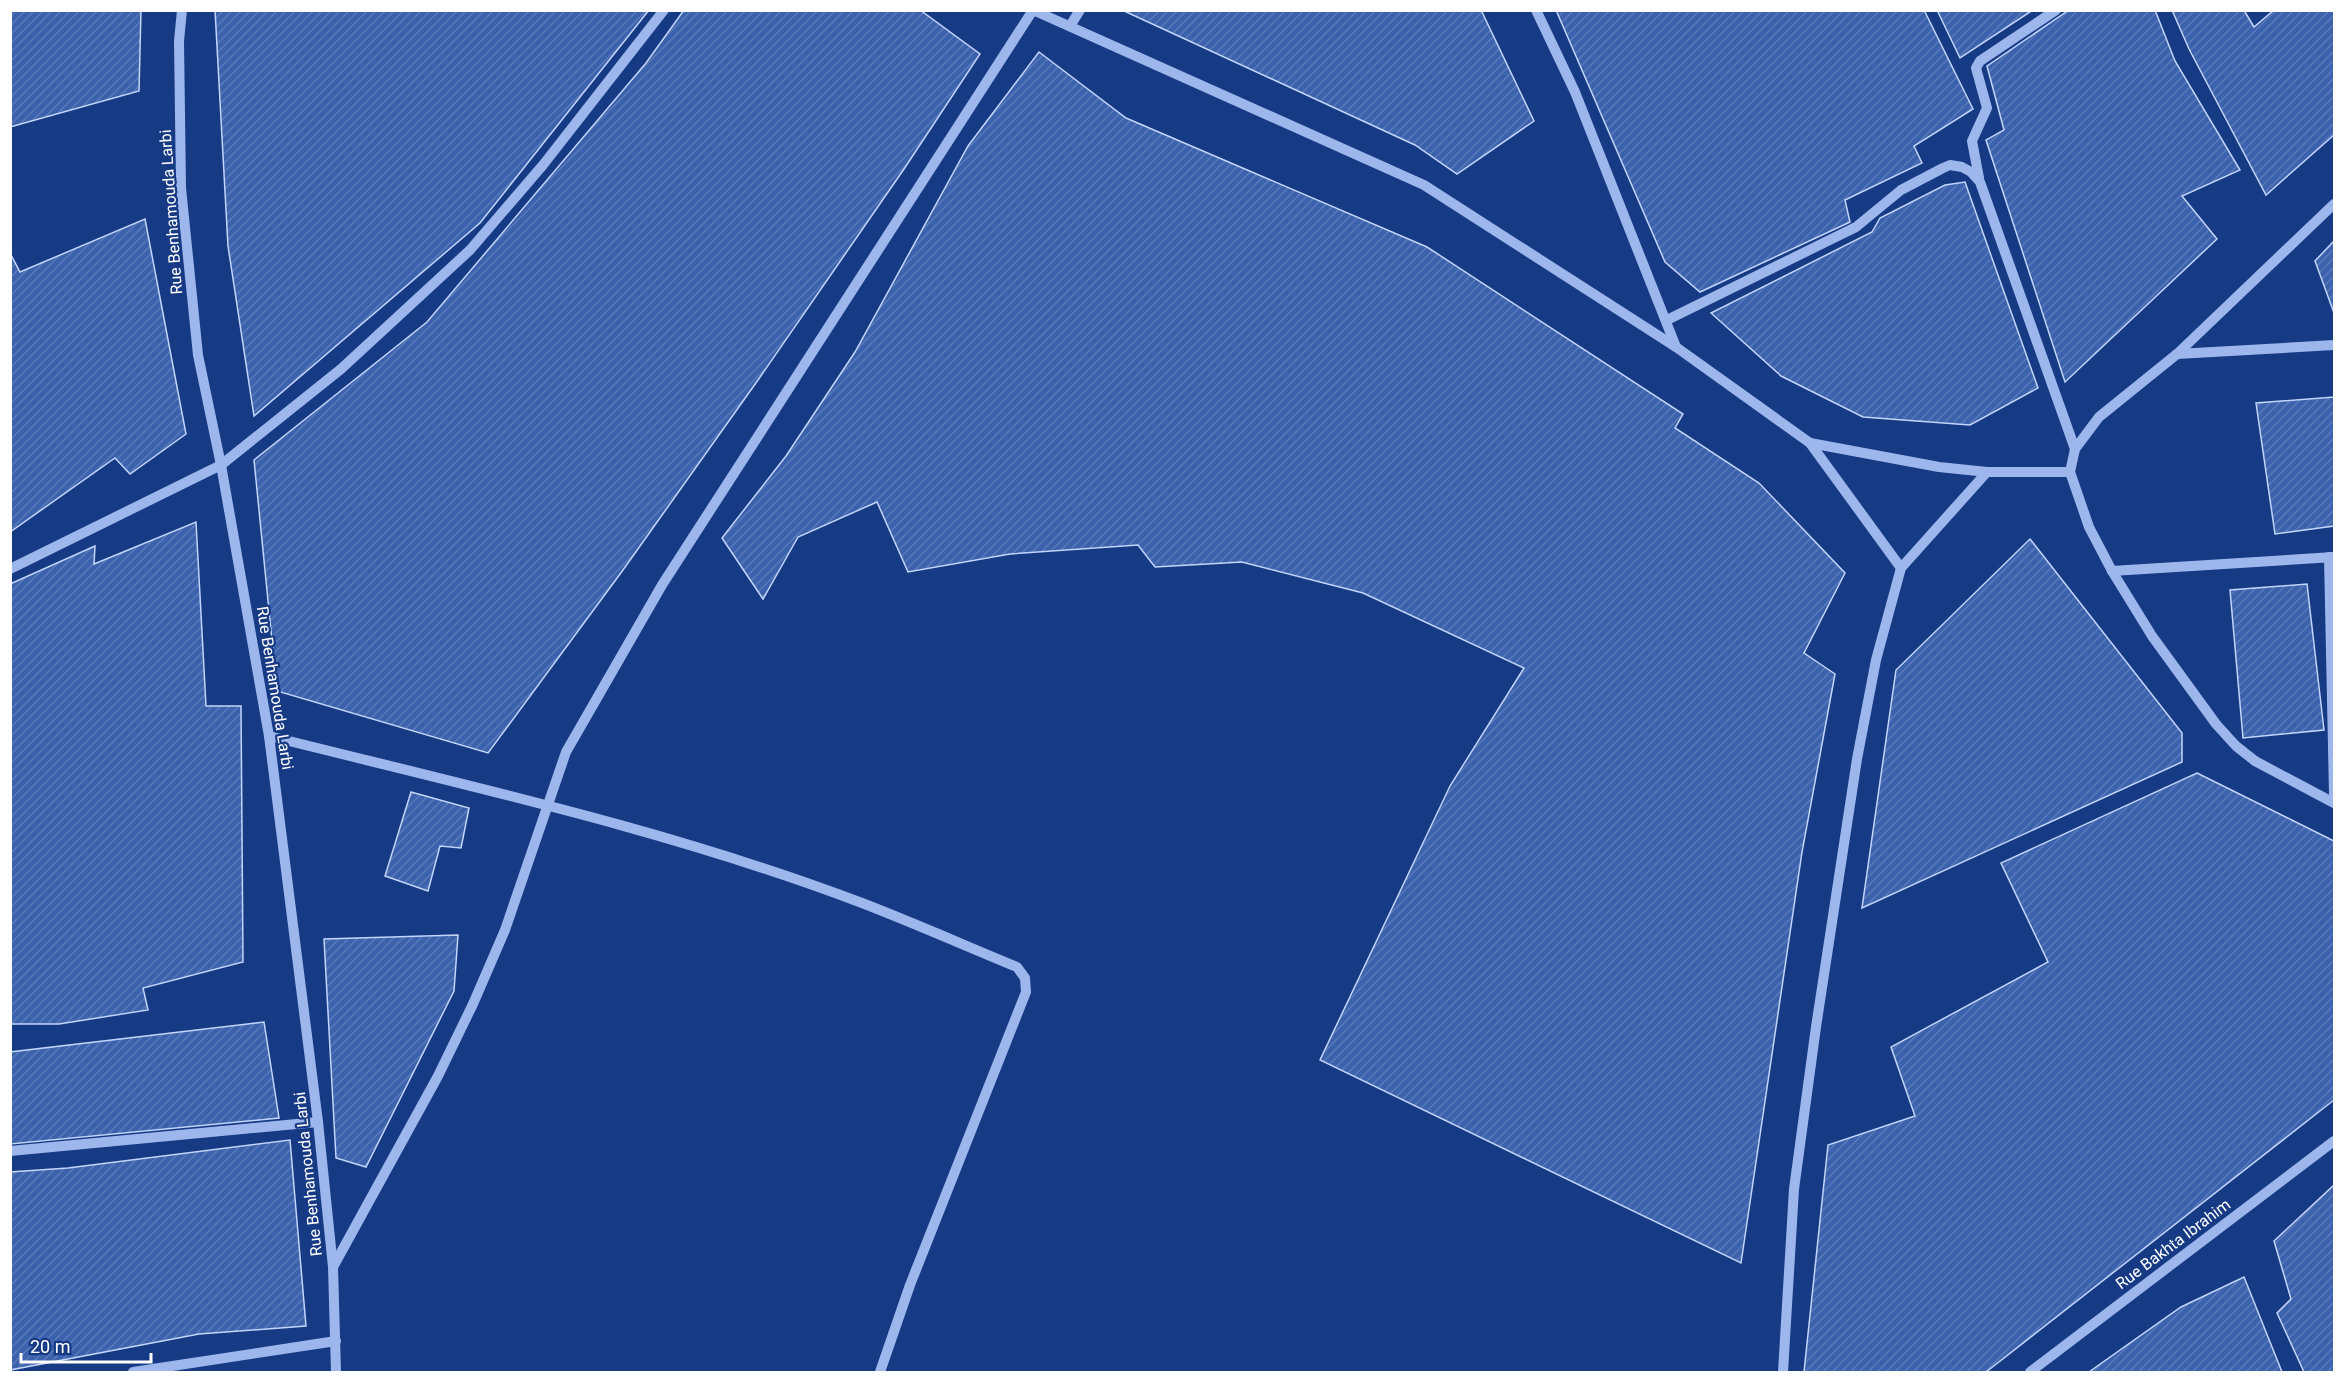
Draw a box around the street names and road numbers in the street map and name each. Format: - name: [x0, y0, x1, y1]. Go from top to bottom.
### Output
- street label: Rue Benhamouda Larbi: [156, 129, 186, 295]
- street label: Rue Benhamouda Larbi: [253, 605, 297, 771]
- street label: Rue Benhamouda Larbi: [290, 1091, 326, 1257]
- street label: Rue Bakhta Ibrahim: [2112, 1195, 2234, 1293]

